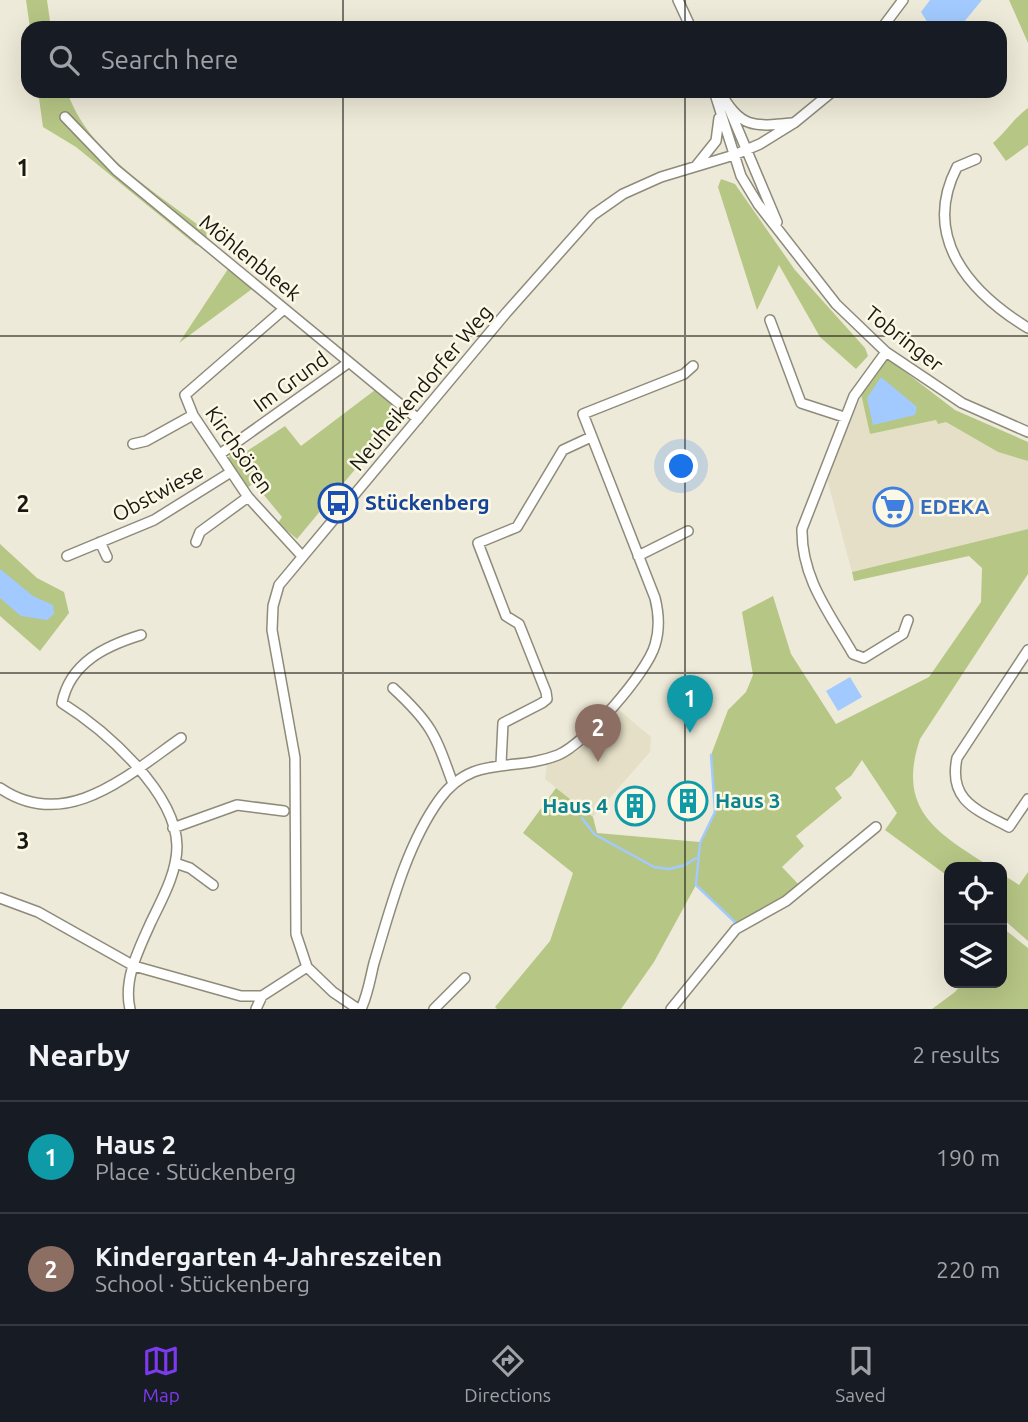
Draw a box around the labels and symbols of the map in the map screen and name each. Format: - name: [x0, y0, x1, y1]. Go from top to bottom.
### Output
- text: 1: [17, 155, 29, 180]
- street label: Möhlenbleek: [195, 209, 306, 306]
- street label: Neuheikendorfer Weg: [344, 300, 497, 475]
- street label: Tobringer: [861, 300, 948, 376]
- street label: Im Grund: [248, 346, 332, 416]
- street label: Kirchsören: [201, 401, 279, 498]
- your location: [664, 449, 698, 483]
- street label: Obstwiese: [108, 458, 207, 526]
- bus stop icon: Stückenberg: [317, 482, 359, 524]
- supermarket icon: EDEKA: [872, 486, 914, 528]
- place label: Stückenberg: [365, 490, 490, 514]
- text: 2: [17, 491, 29, 516]
- place label: EDEKA: [920, 494, 990, 518]
- pin: 1: [667, 675, 713, 733]
- pin: 2: [575, 704, 621, 762]
- building icon: Haus 3: [667, 780, 709, 822]
- building icon: Haus 4: [614, 785, 656, 827]
- place label: Haus 3: [715, 788, 781, 812]
- place label: Haus 4: [542, 793, 608, 817]
- text: 3: [17, 828, 29, 853]

